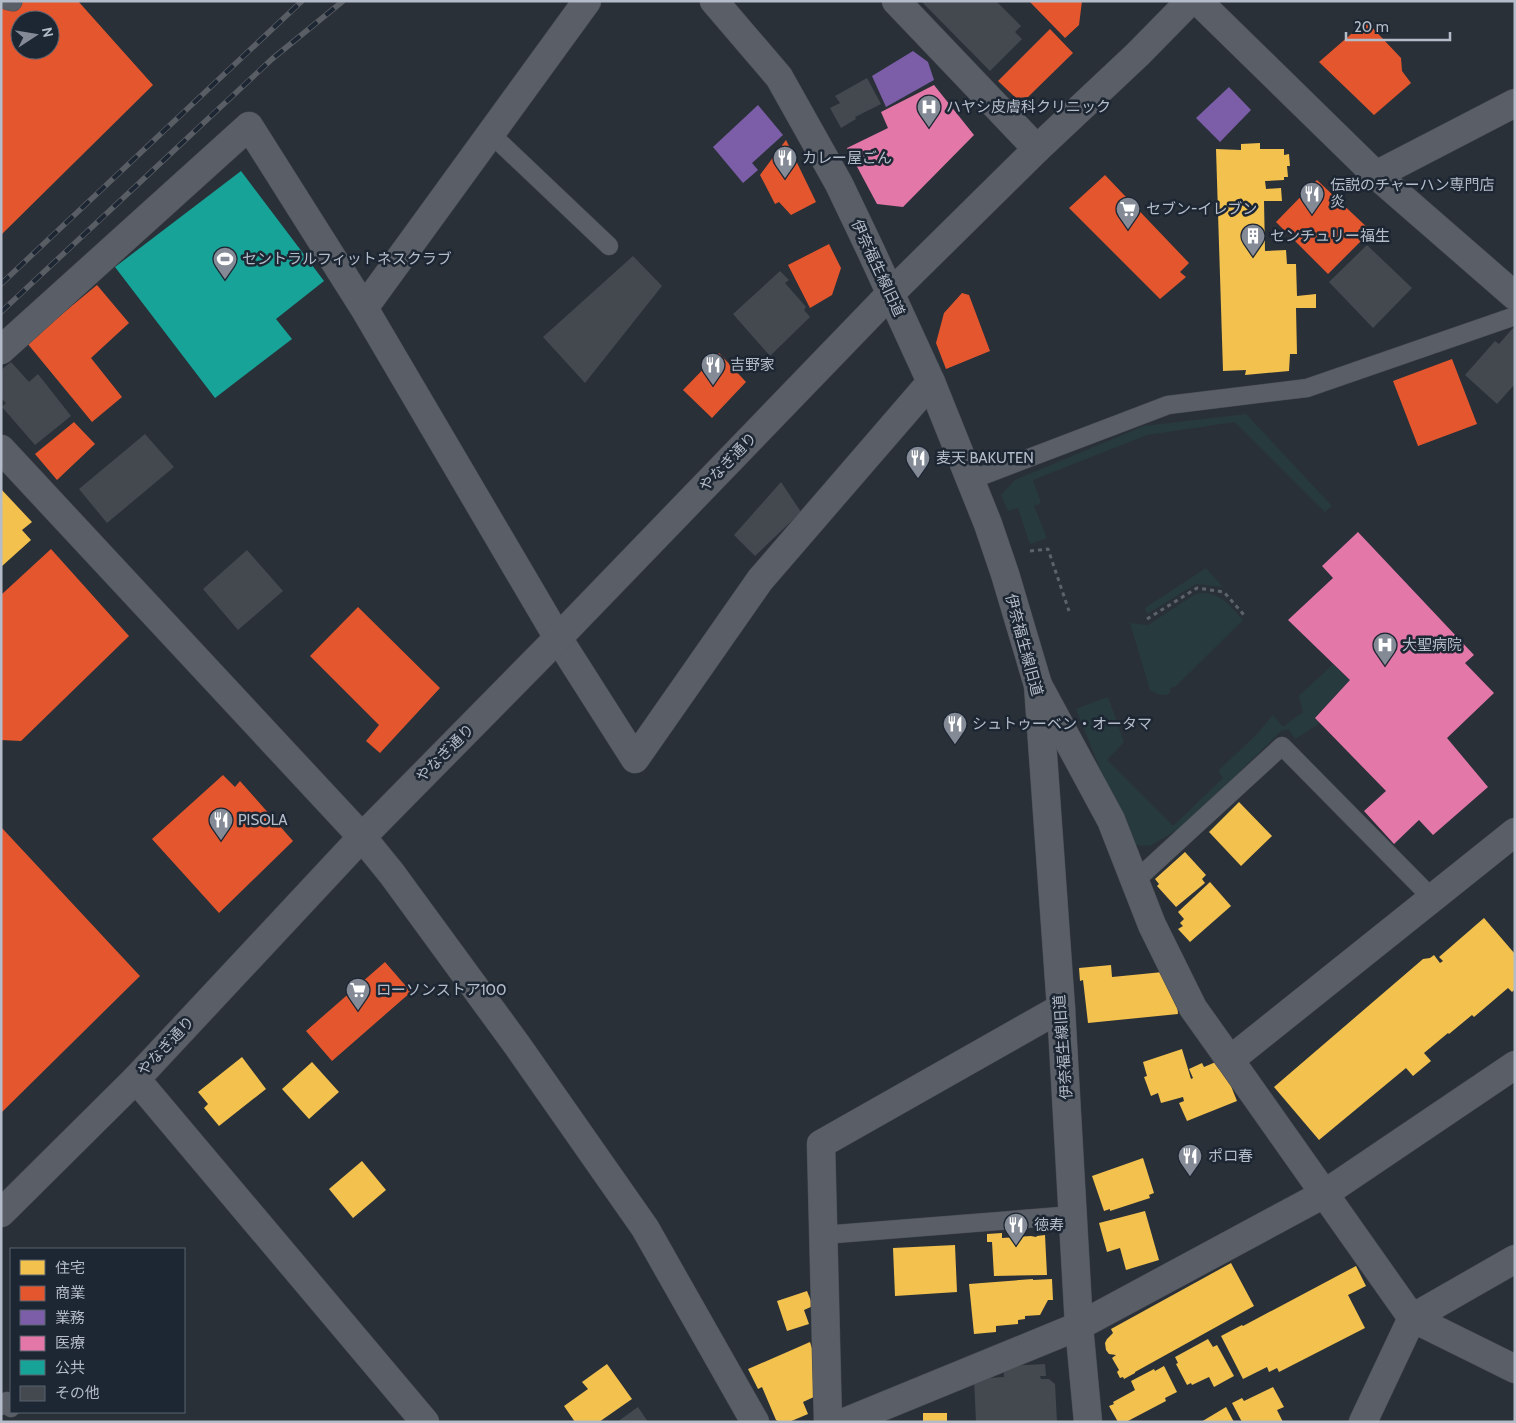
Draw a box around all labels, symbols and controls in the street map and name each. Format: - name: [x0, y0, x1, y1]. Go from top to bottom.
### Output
- north arrow: [10, 10, 60, 60]
- scale bar: [1346, 10, 1450, 42]
- text: 20 m: [1354, 18, 1389, 36]
- text: N: [38, 26, 58, 39]
- hospital icon: ハヤシ皮膚科クリニック: [916, 94, 942, 128]
- place label: ハヤシ皮膚科クリニック: [946, 98, 1111, 116]
- restaurant icon: カレー屋ごん: [772, 145, 798, 179]
- place label: カレー屋ごん: [802, 149, 892, 167]
- place label: 伝説のチャーハン専門店 炎: [1330, 176, 1495, 211]
- restaurant icon: 伝説のチャーハン専門店 炎: [1299, 181, 1325, 215]
- supermarket icon: セブン-イレブン: [1115, 196, 1141, 230]
- place label: セブン-イレブン: [1146, 200, 1257, 218]
- street label: 伊奈福生線旧道: [848, 217, 908, 319]
- building icon: センチュリー福生: [1240, 223, 1266, 257]
- place label: センチュリー福生: [1270, 227, 1390, 245]
- sports icon: セントラルフィットネスクラブ: [212, 246, 238, 280]
- place label: セントラルフィットネスクラブ: [242, 250, 452, 268]
- restaurant icon: 吉野家: [700, 352, 726, 386]
- place label: 吉野家: [730, 356, 775, 374]
- street label: やなぎ通り: [695, 429, 761, 495]
- restaurant icon: 麦天 BAKUTEN: [905, 445, 931, 479]
- place label: 麦天 BAKUTEN: [936, 449, 1034, 467]
- street label: 伊奈福生線旧道: [1002, 592, 1046, 698]
- hospital icon: 大聖病院: [1372, 632, 1398, 666]
- place label: 大聖病院: [1402, 636, 1462, 654]
- restaurant icon: シュトゥーベン・オータマ: [942, 711, 968, 745]
- place label: シュトゥーベン・オータマ: [972, 715, 1152, 733]
- street label: やなぎ通り: [412, 720, 478, 786]
- restaurant icon: PISOLA: [208, 807, 234, 841]
- place label: PISOLA: [238, 811, 288, 829]
- supermarket icon: ローソンストア100: [345, 977, 371, 1011]
- place label: ローソンストア100: [376, 981, 507, 999]
- street label: 伊奈福生線旧道: [1050, 994, 1076, 1100]
- street label: やなぎ通り: [134, 1012, 198, 1080]
- restaurant icon: ポロ春: [1177, 1143, 1203, 1177]
- place label: ポロ春: [1208, 1147, 1253, 1165]
- restaurant icon: 徳寿: [1003, 1212, 1029, 1246]
- place label: 徳寿: [1034, 1216, 1064, 1234]
- legend: [10, 1248, 185, 1413]
- text: 住宅: [55, 1259, 85, 1277]
- text: 商業: [55, 1284, 85, 1302]
- text: 業務: [55, 1309, 85, 1327]
- text: 医療: [55, 1334, 85, 1352]
- text: 公共: [55, 1359, 85, 1377]
- text: その他: [55, 1384, 100, 1402]

